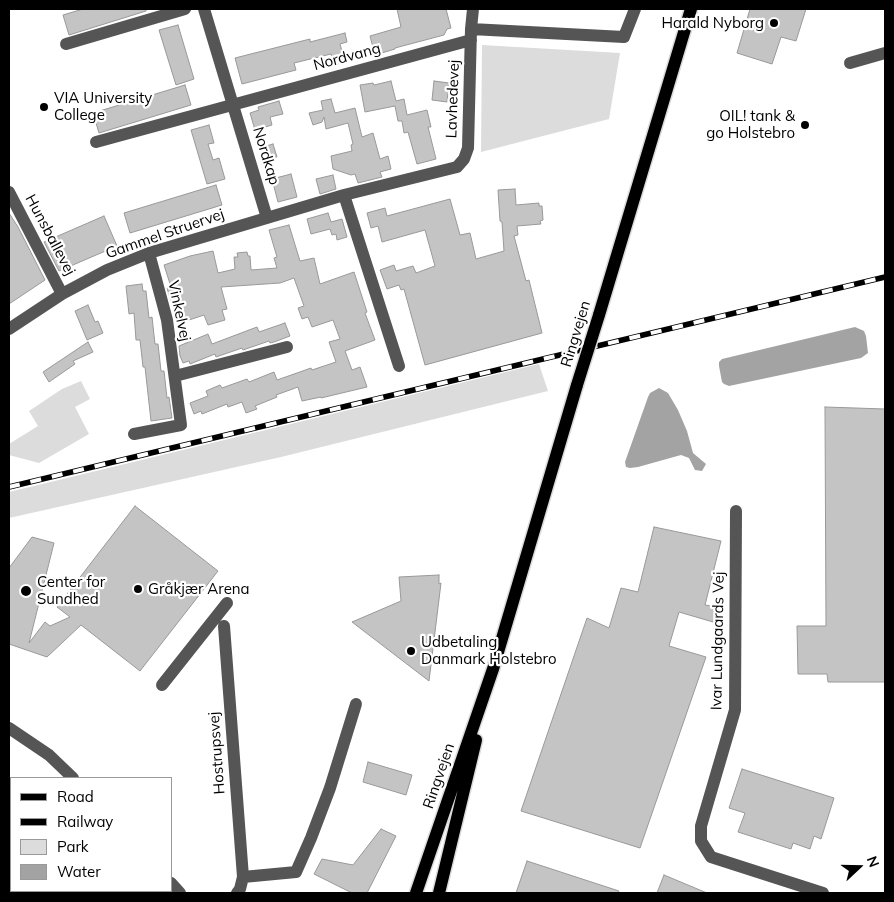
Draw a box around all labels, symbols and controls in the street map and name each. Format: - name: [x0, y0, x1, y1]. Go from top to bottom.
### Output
- place label: Harald Nyborg: [662, 14, 764, 32]
- marker: Harald Nyborg: [768, 17, 780, 29]
- street label: Nordvang: [311, 39, 383, 75]
- street label: Lavhedevej: [443, 59, 463, 139]
- place label: VIA University College: [54, 89, 152, 124]
- marker: VIA University College: [38, 101, 50, 113]
- place label: OIL! tank & go Holstebro: [706, 107, 795, 142]
- marker: OIL! tank & go Holstebro: [799, 119, 811, 131]
- street label: Nordkap: [249, 125, 283, 187]
- street label: Hunsballevej: [21, 191, 79, 279]
- street label: Gammel Struervej: [103, 205, 227, 263]
- street label: Vinkelvej: [164, 279, 194, 343]
- street label: Ringvejen: [557, 299, 595, 369]
- street label: Ivar Lundgaards Vej: [708, 572, 728, 710]
- place label: Center for Sundhed: [37, 573, 105, 608]
- place label: Gråkjær Arena: [148, 580, 250, 598]
- marker: Gråkjær Arena: [132, 583, 144, 595]
- marker: Center for Sundhed: [19, 584, 33, 598]
- place label: Udbetaling Danmark Holstebro: [421, 633, 556, 668]
- marker: Udbetaling Danmark Holstebro: [405, 645, 417, 657]
- street label: Hostrupsvej: [205, 711, 229, 795]
- street label: Ringvejen: [419, 741, 459, 811]
- legend: [10, 777, 172, 892]
- text: Road: [57, 787, 94, 806]
- text: Railway: [57, 812, 113, 831]
- text: Park: [57, 837, 89, 856]
- north arrow: [834, 842, 884, 892]
- text: N: [863, 853, 883, 870]
- text: Water: [57, 862, 101, 881]

